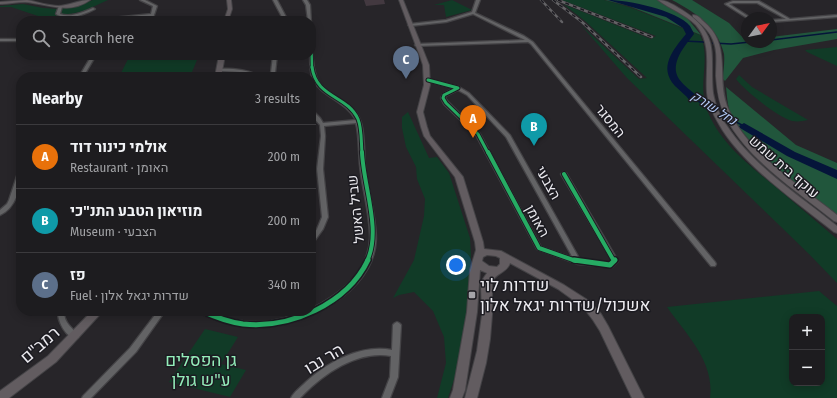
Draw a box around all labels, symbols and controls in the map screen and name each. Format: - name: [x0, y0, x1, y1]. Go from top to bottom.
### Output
- north arrow: [741, 12, 777, 48]
- search box: [16, 16, 316, 60]
- icon: search: [30, 27, 52, 49]
- text: Search here: [62, 29, 134, 47]
- pin: C: [393, 46, 419, 79]
- text: Nearby: [32, 88, 83, 109]
- water label: נחל שורק: [689, 88, 741, 129]
- text: 3 results: [255, 91, 300, 106]
- street label: המסגר: [591, 101, 629, 141]
- pin: A: [460, 105, 486, 138]
- pin: B: [521, 113, 547, 146]
- street label: עוקף בית שמש: [745, 132, 823, 202]
- text: אולמי כינור דוד: [70, 138, 167, 156]
- text: A: [41, 149, 49, 164]
- text: 200 m: [268, 149, 300, 164]
- text: Restaurant · האומן: [70, 160, 168, 175]
- street label: הצבעי: [532, 163, 564, 203]
- street label: שביל האשל: [344, 174, 368, 244]
- text: מוזיאון הטבע התנ"כי: [70, 202, 202, 220]
- street label: האומן: [521, 202, 553, 240]
- text: B: [41, 213, 49, 228]
- text: 200 m: [268, 213, 300, 228]
- text: Museum · הצבעי: [70, 224, 157, 239]
- your location: [446, 255, 466, 275]
- text: פז: [70, 266, 86, 284]
- place label: שדרות לוי אשכול/שדרות יגאל אלון: [480, 275, 651, 316]
- text: C: [42, 277, 48, 292]
- text: 340 m: [268, 277, 300, 292]
- text: Fuel · שדרות יגאל אלון: [70, 288, 189, 303]
- marker: שדרות לוי אשכול/שדרות יגאל אלון: [467, 290, 477, 300]
- map controls: [789, 314, 825, 386]
- button: +: [789, 314, 825, 350]
- street label: רמב"ם: [16, 322, 64, 368]
- street label: הר נבו: [300, 339, 348, 379]
- park label: גן הפסלים ע"ש גולן: [165, 350, 237, 391]
- button: −: [789, 350, 825, 386]

